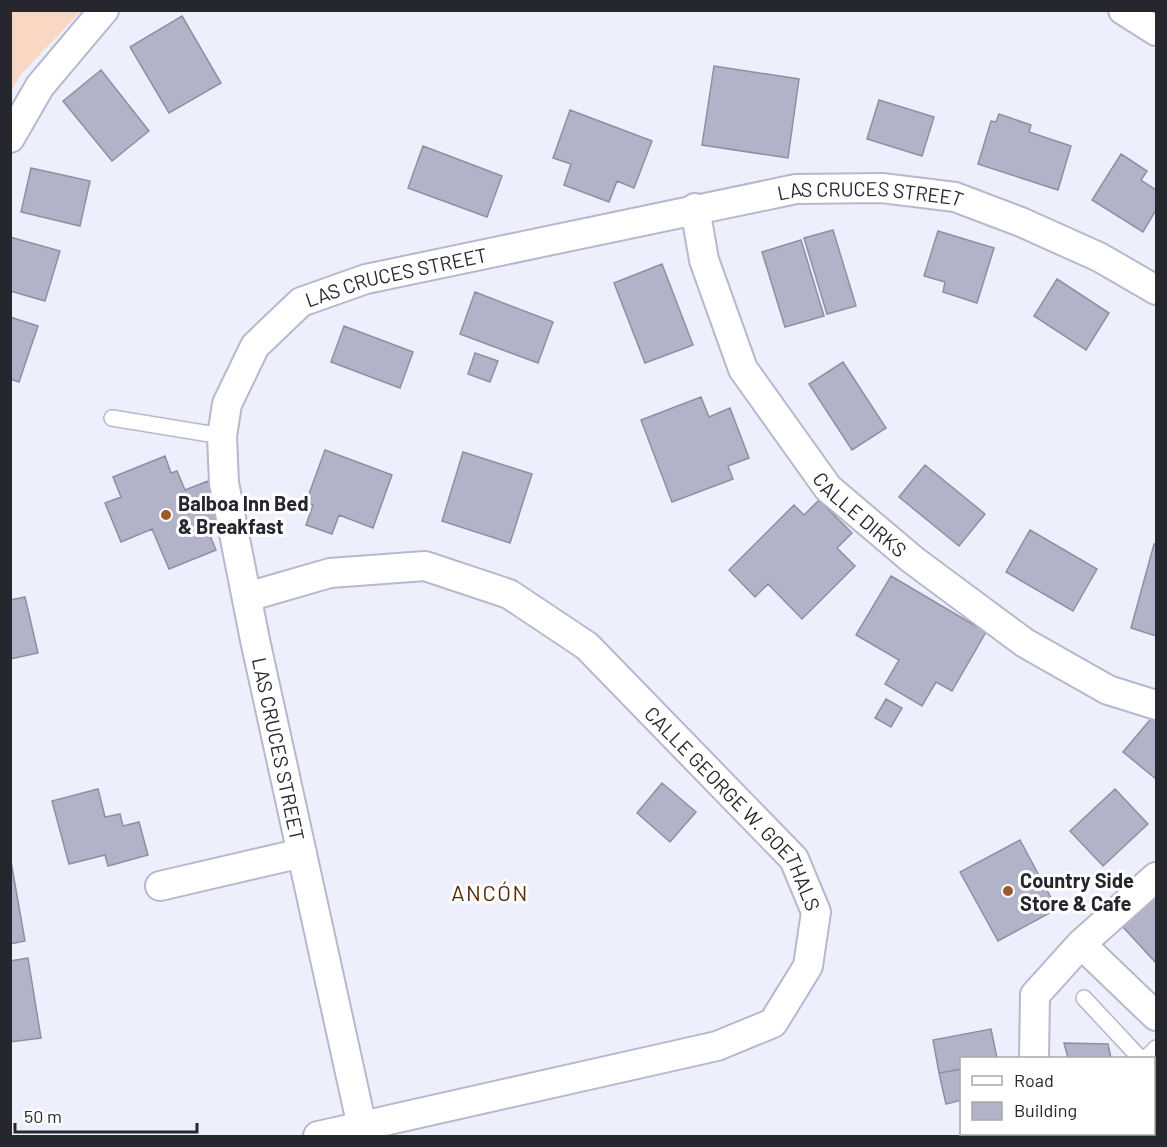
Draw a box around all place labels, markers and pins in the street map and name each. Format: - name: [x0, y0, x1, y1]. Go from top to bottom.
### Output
- place label: Balboa Inn Bed & Breakfast: [178, 491, 309, 538]
- marker: Balboa Inn Bed & Breakfast: [159, 508, 173, 522]
- place label: Country Side Store & Cafe: [1020, 868, 1134, 915]
- marker: Country Side Store & Cafe: [1001, 884, 1015, 898]

